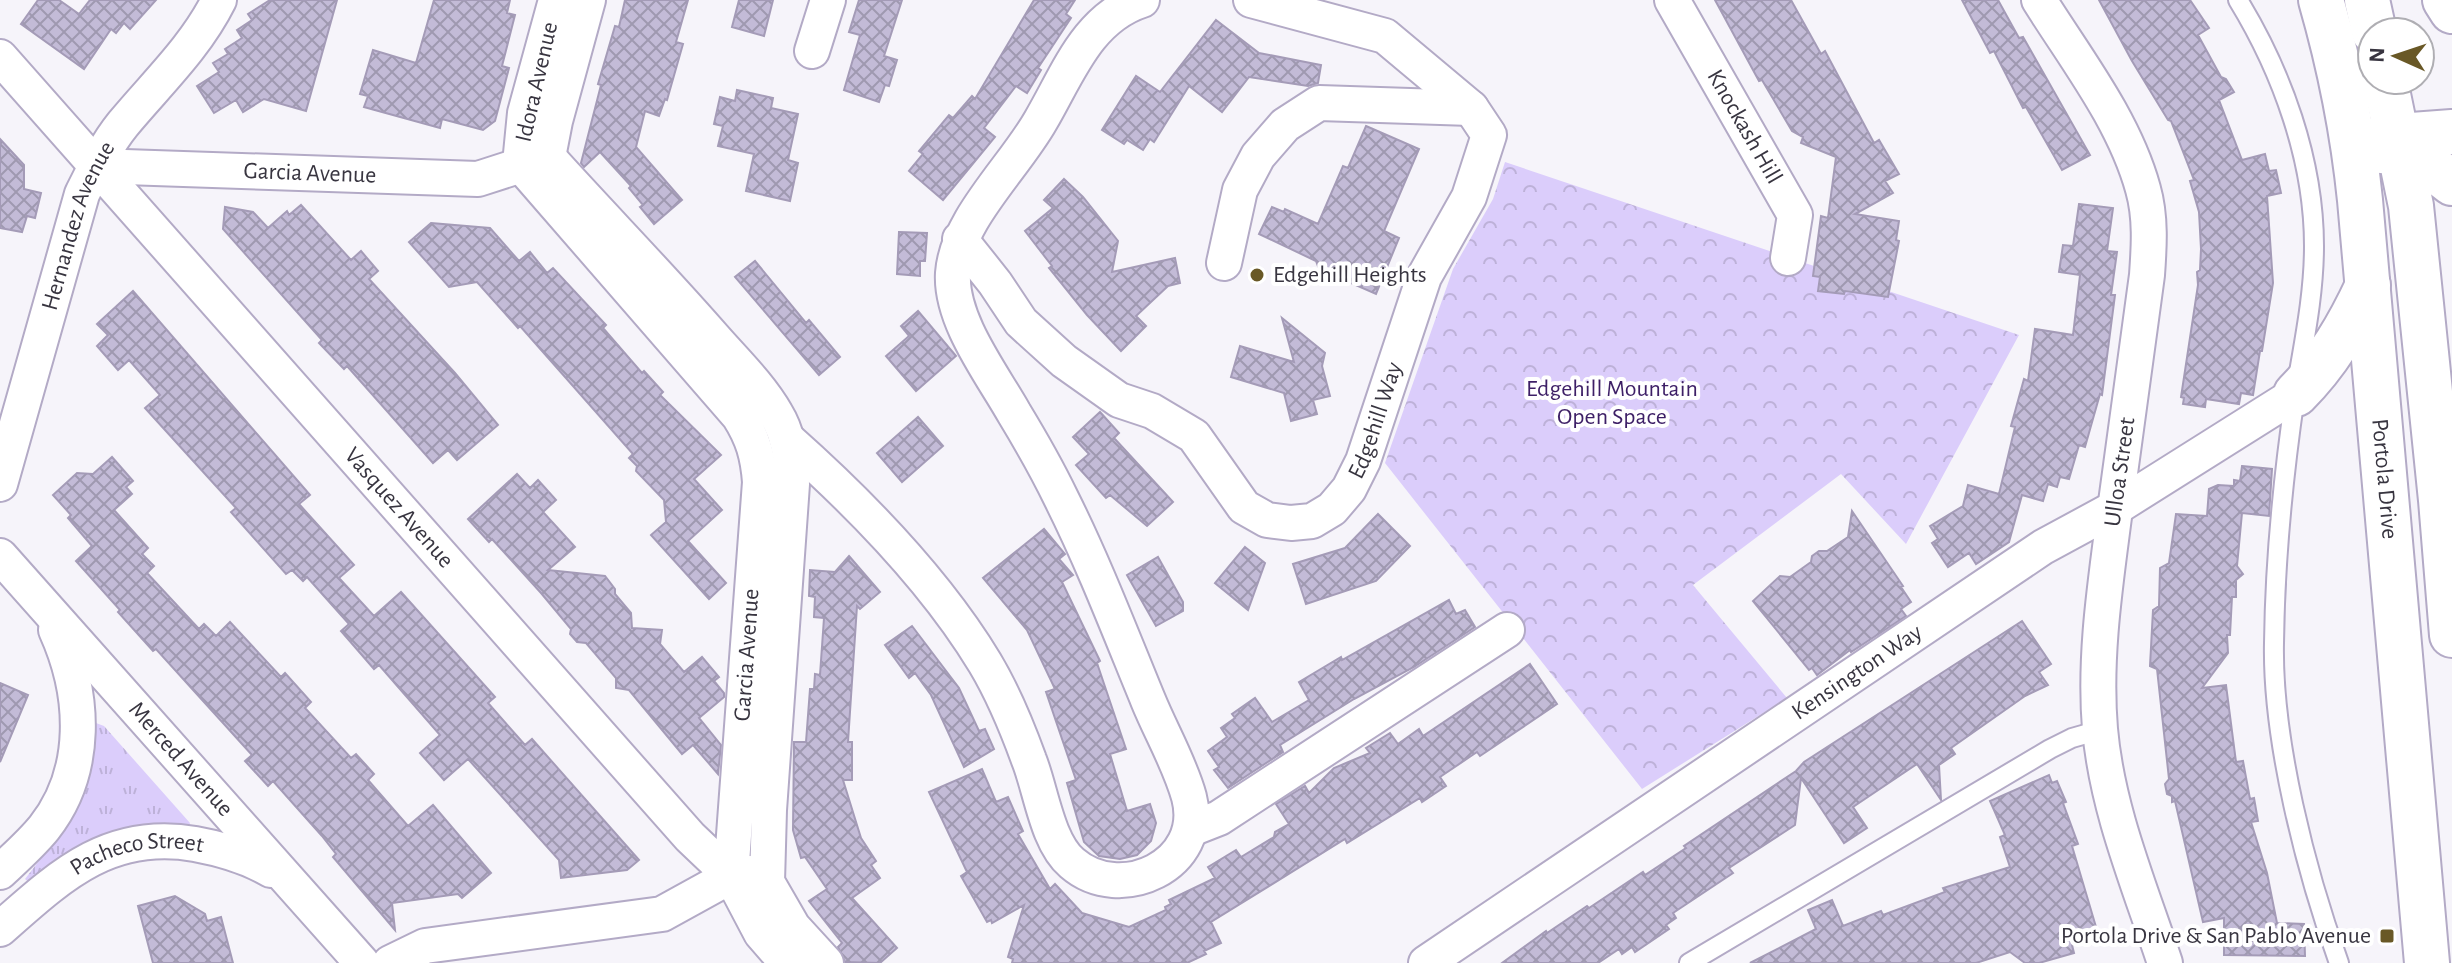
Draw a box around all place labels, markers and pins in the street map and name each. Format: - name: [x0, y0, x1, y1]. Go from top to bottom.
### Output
- place label: Edgehill Heights: [1273, 263, 1427, 287]
- marker: Edgehill Heights: [1248, 266, 1266, 284]
- place label: Portola Drive & San Pablo Avenue: [2061, 924, 2371, 948]
- marker: Portola Drive & San Pablo Avenue: [2378, 927, 2396, 945]

